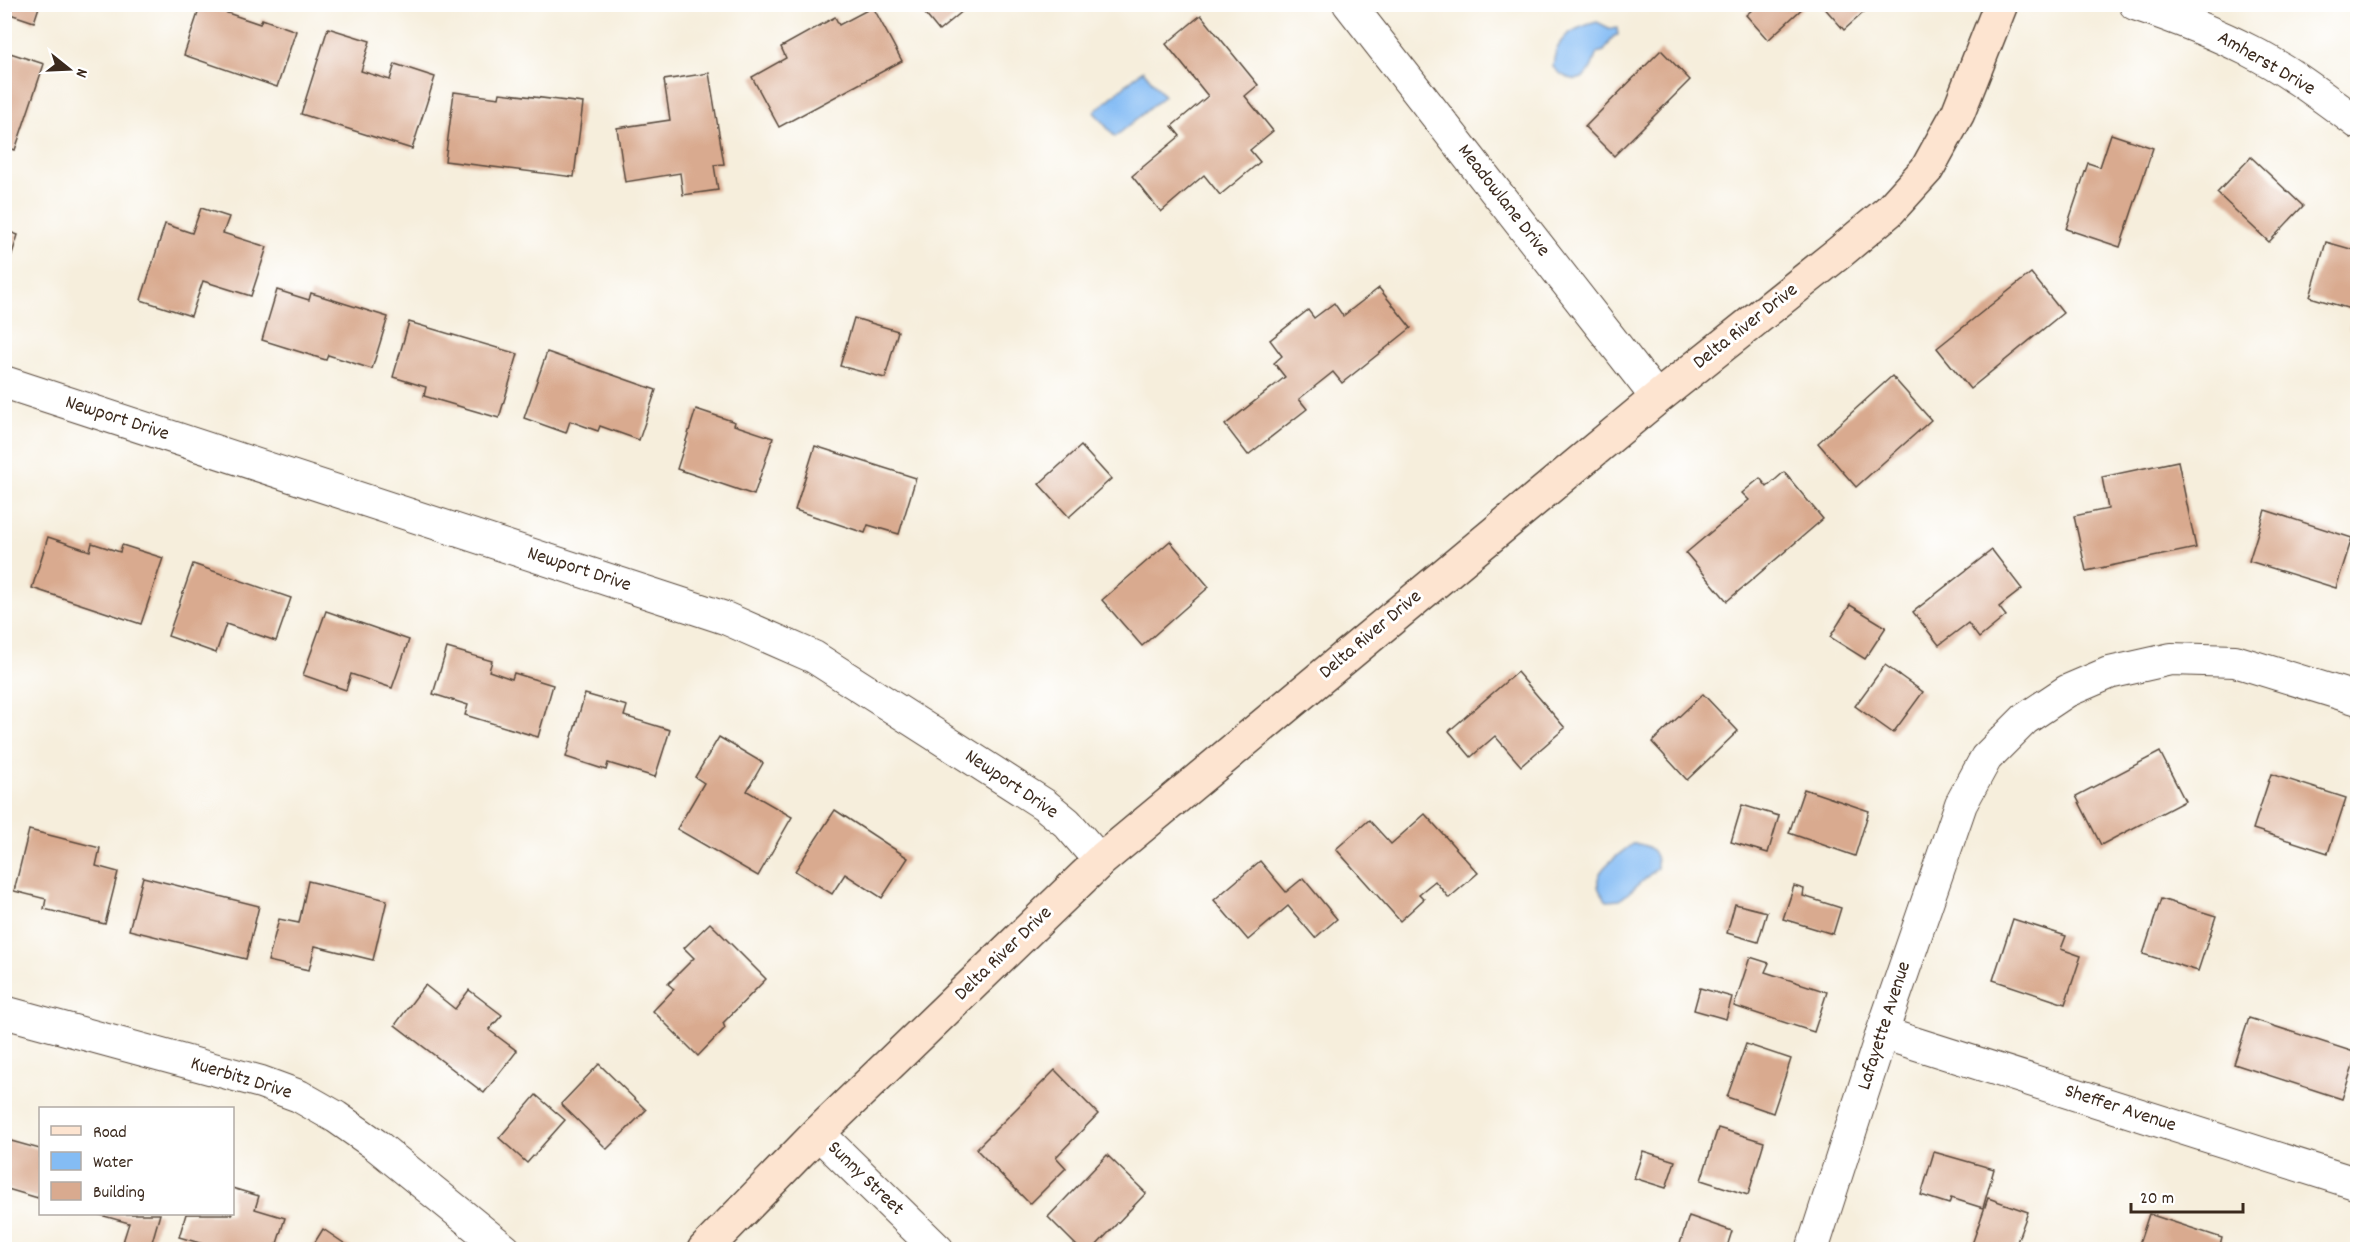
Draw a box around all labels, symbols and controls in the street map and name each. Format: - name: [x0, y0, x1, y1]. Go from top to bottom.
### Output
- street label: Amherst Drive: [2212, 25, 2320, 103]
- north arrow: [39, 39, 99, 99]
- text: N: [69, 66, 93, 80]
- street label: Meadowlane Drive: [1450, 139, 1556, 263]
- street label: Delta River Drive: [1688, 277, 1805, 377]
- street label: Newport Drive: [62, 389, 173, 449]
- street label: Newport Drive: [524, 540, 635, 600]
- street label: Delta River Drive: [1314, 584, 1429, 686]
- street label: Newport Drive: [959, 743, 1064, 827]
- street label: Delta River Drive: [949, 900, 1059, 1008]
- street label: Lafayette Avenue: [1851, 958, 1919, 1094]
- street label: Kuerbitz Drive: [187, 1050, 295, 1108]
- street label: Sheffer Avenue: [2061, 1078, 2180, 1140]
- legend: [39, 1107, 234, 1215]
- text: Road: [93, 1121, 127, 1146]
- street label: Sunny Street: [820, 1135, 910, 1223]
- text: Water: [93, 1151, 133, 1176]
- scale bar: [2131, 1176, 2244, 1214]
- text: Building: [93, 1181, 145, 1206]
- text: 20 m: [2140, 1187, 2174, 1212]

